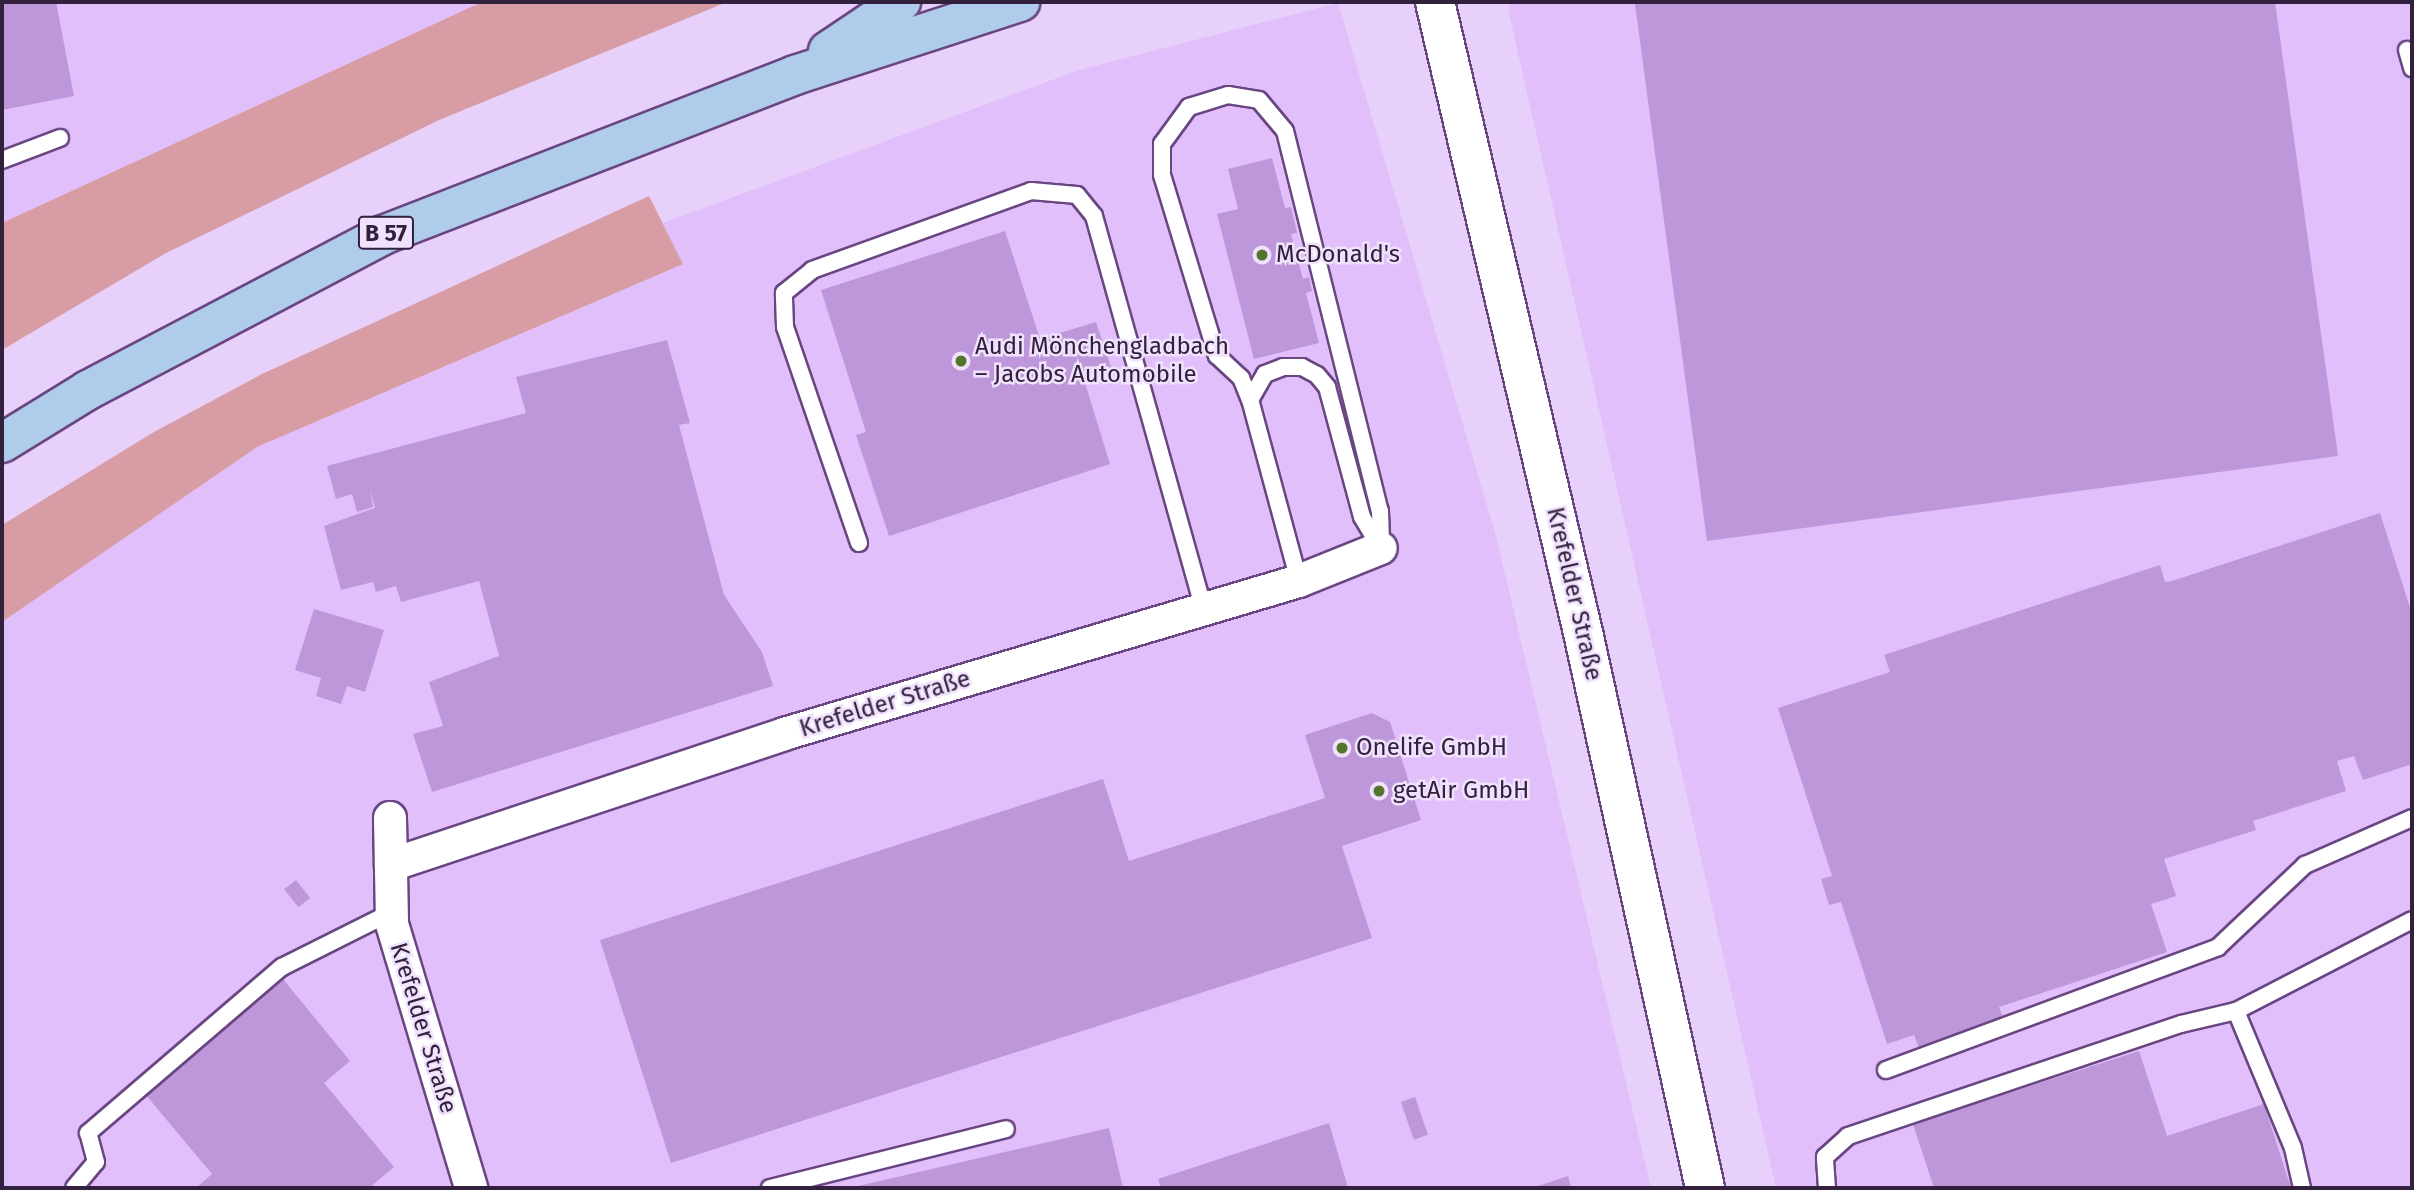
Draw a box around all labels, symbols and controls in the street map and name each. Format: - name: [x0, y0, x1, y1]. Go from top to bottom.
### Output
- road number: B 57: [356, 214, 416, 252]
- place label: McDonald's: [1276, 241, 1400, 269]
- marker: McDonald's: [1254, 247, 1270, 263]
- place label: Audi Mönchengladbach – Jacobs Automobile: [975, 333, 1229, 389]
- marker: Audi Mönchengladbach – Jacobs Automobile: [953, 353, 969, 369]
- street label: Krefelder Straße: [1540, 504, 1608, 684]
- street label: Krefelder Straße: [796, 664, 974, 744]
- place label: Onelife GmbH: [1356, 734, 1507, 762]
- marker: Onelife GmbH: [1334, 740, 1350, 756]
- place label: getAir GmbH: [1393, 777, 1529, 805]
- marker: getAir GmbH: [1371, 783, 1387, 799]
- street label: Krefelder Straße: [383, 939, 463, 1117]

